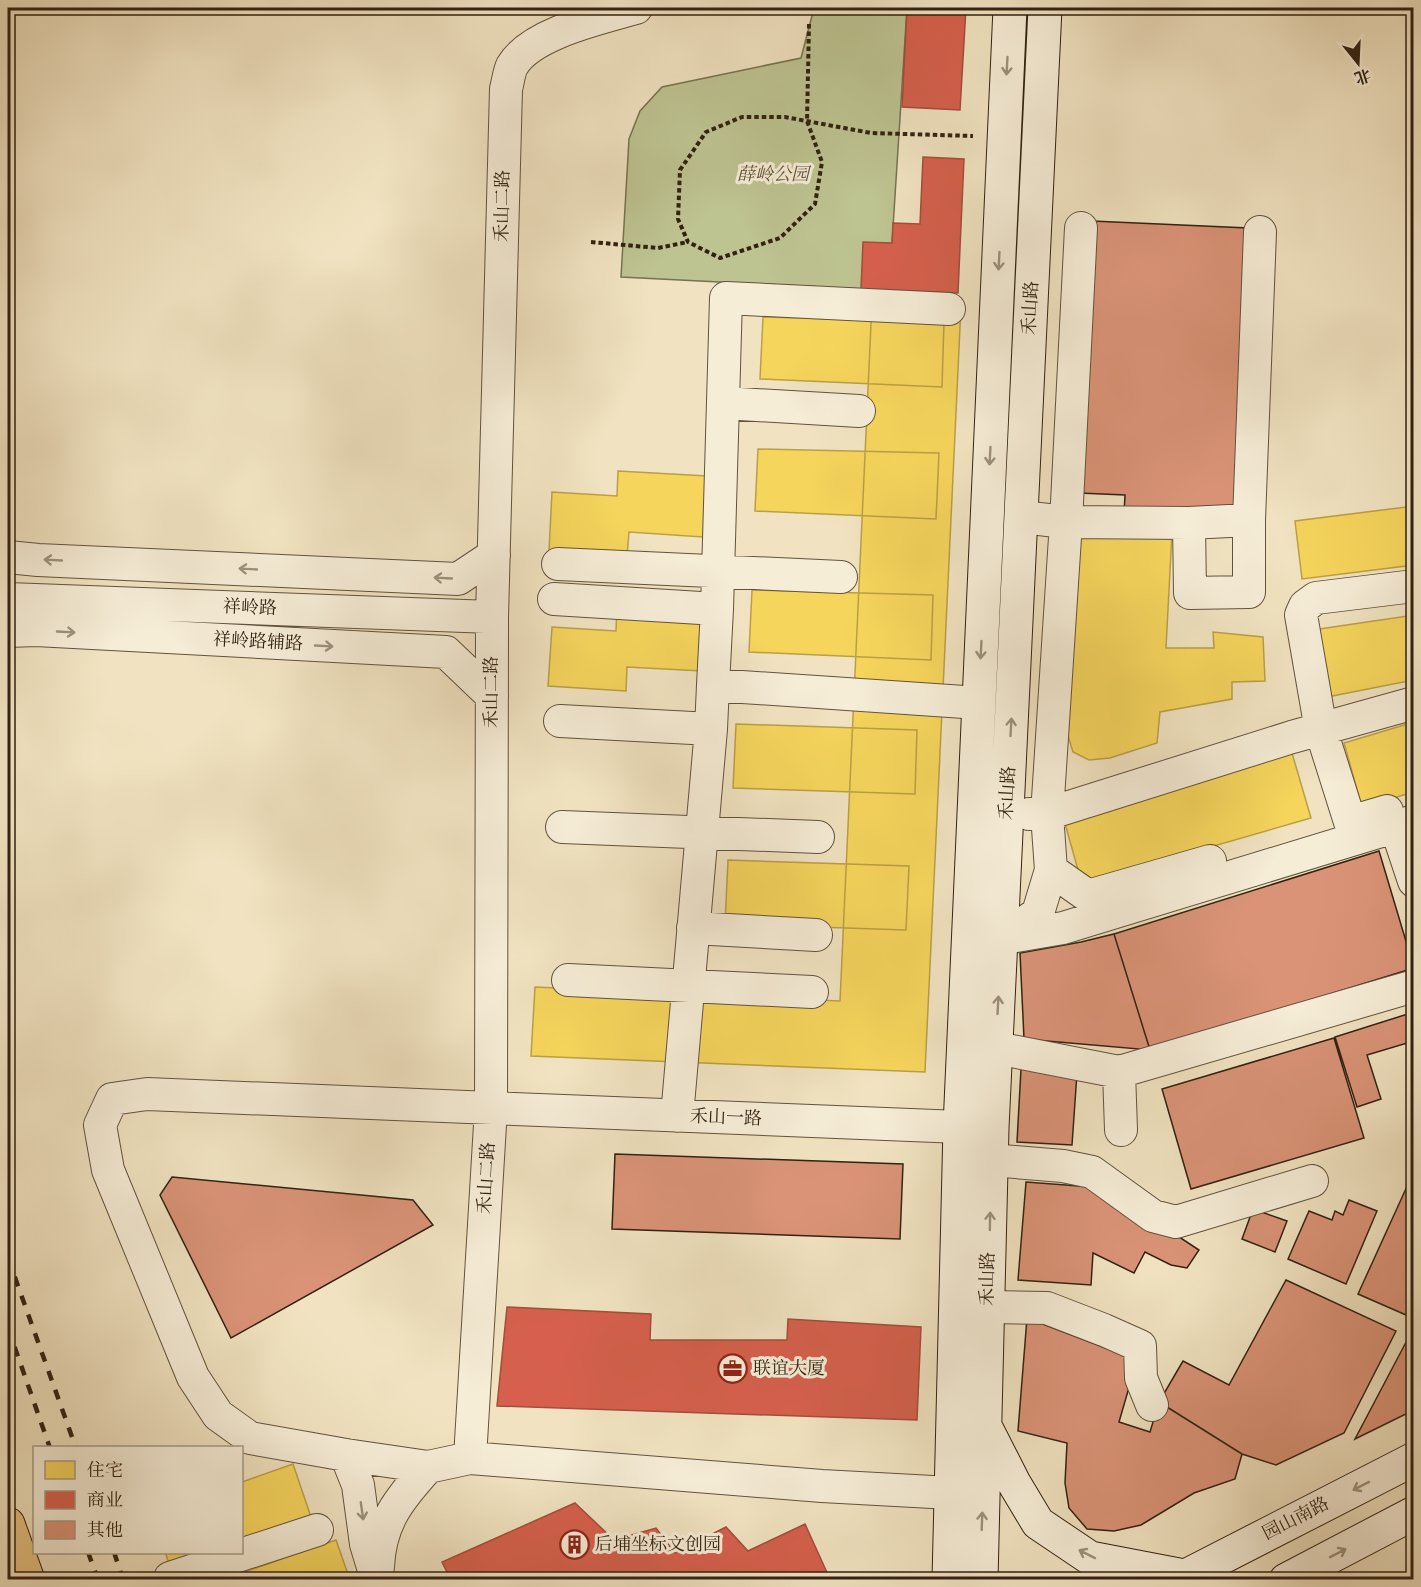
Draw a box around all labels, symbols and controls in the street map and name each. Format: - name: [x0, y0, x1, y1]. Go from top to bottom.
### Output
- north arrow: [1328, 33, 1388, 93]
- one-way arrow: [1002, 55, 1013, 75]
- text: 北: [1352, 65, 1373, 87]
- park label: 薛岭公园: [737, 164, 812, 184]
- street label: 禾山二路: [491, 170, 513, 242]
- one-way arrow: [993, 250, 1004, 270]
- street label: 禾山路: [1019, 280, 1041, 335]
- one-way arrow: [984, 445, 995, 465]
- one-way arrow: [44, 555, 64, 566]
- one-way arrow: [239, 564, 259, 575]
- one-way arrow: [433, 573, 453, 584]
- street label: 祥岭路: [223, 596, 277, 618]
- one-way arrow: [55, 627, 75, 638]
- street label: 祥岭路辅路: [213, 629, 304, 653]
- one-way arrow: [313, 640, 333, 651]
- one-way arrow: [976, 640, 987, 660]
- street label: 禾山二路: [481, 656, 501, 728]
- one-way arrow: [1006, 717, 1017, 737]
- street label: 禾山路: [996, 765, 1018, 820]
- one-way arrow: [992, 996, 1003, 1016]
- street label: 禾山一路: [690, 1106, 762, 1128]
- street label: 禾山二路: [474, 1141, 498, 1214]
- one-way arrow: [984, 1212, 996, 1232]
- street label: 禾山路: [977, 1252, 997, 1306]
- office icon: 联谊大厦: [716, 1353, 748, 1385]
- place label: 联谊大厦: [753, 1358, 825, 1378]
- legend: [33, 1446, 243, 1554]
- text: 住宅: [87, 1460, 123, 1480]
- one-way arrow: [1353, 1481, 1371, 1492]
- text: 商业: [87, 1490, 123, 1510]
- street label: 园山南路: [1259, 1493, 1332, 1543]
- one-way arrow: [356, 1501, 367, 1521]
- one-way arrow: [976, 1512, 988, 1532]
- text: 其他: [87, 1520, 123, 1540]
- building icon: 后埔坐标文创园: [558, 1529, 590, 1561]
- place label: 后埔坐标文创园: [595, 1534, 721, 1554]
- one-way arrow: [1328, 1546, 1346, 1558]
- one-way arrow: [1078, 1548, 1096, 1560]

